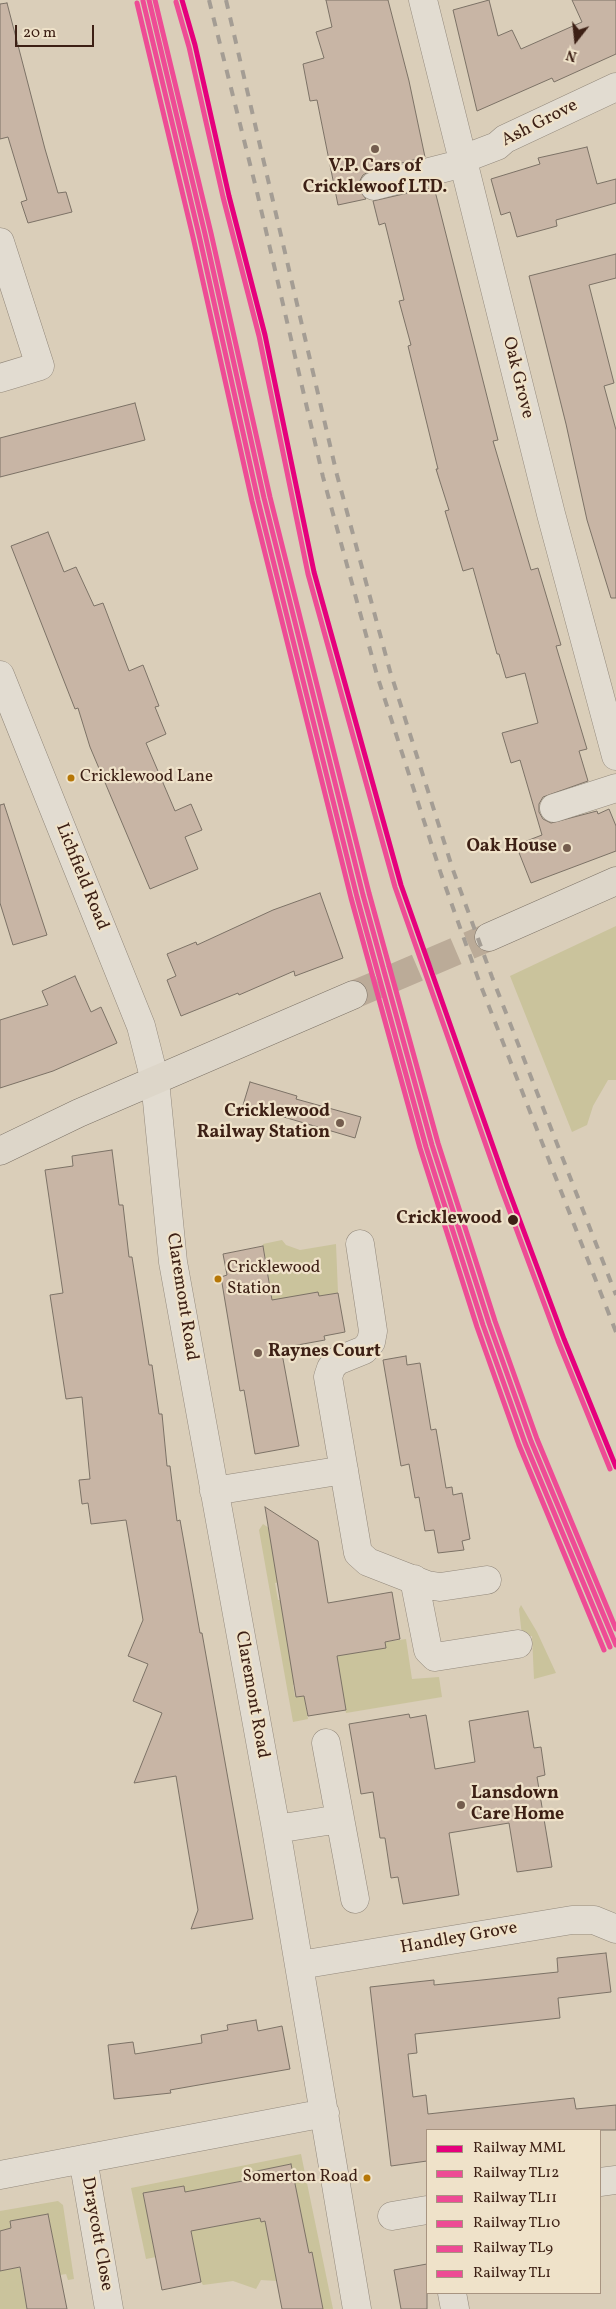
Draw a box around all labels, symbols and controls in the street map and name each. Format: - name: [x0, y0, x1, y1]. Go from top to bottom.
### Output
- scale bar: [18, 15, 96, 47]
- north arrow: [551, 15, 601, 65]
- text: 20 m: [23, 23, 56, 44]
- text: N: [564, 44, 579, 65]
- street label: Ash Grove: [498, 96, 582, 152]
- marker: V.P. Cars of Cricklewoof LTD.: [369, 143, 381, 155]
- place label: V.P. Cars of Cricklewoof LTD.: [303, 157, 447, 200]
- street label: Oak Grove: [496, 335, 538, 421]
- place label: Cricklewood Lane: [80, 768, 213, 788]
- marker: Cricklewood Lane: [66, 773, 76, 783]
- street label: Lichfield Road: [50, 820, 112, 934]
- place label: Oak House: [466, 837, 557, 859]
- marker: Oak House: [561, 842, 573, 854]
- place label: Cricklewood Railway Station: [197, 1102, 330, 1144]
- marker: Cricklewood Railway Station: [334, 1117, 346, 1129]
- place label: Cricklewood: [396, 1209, 502, 1231]
- marker: Cricklewood: [506, 1213, 520, 1227]
- street label: Claremont Road: [160, 1232, 202, 1362]
- place label: Cricklewood Station: [227, 1259, 320, 1299]
- marker: Cricklewood Station: [213, 1274, 223, 1284]
- place label: Raynes Court: [268, 1342, 381, 1364]
- marker: Raynes Court: [252, 1347, 264, 1359]
- street label: Claremont Road: [229, 1630, 273, 1760]
- place label: Lansdown Care Home: [471, 1784, 564, 1826]
- marker: Lansdown Care Home: [455, 1799, 467, 1811]
- street label: Handley Grove: [399, 1918, 519, 1960]
- legend: [426, 2129, 601, 2294]
- text: Railway MML: [473, 2138, 565, 2159]
- text: Railway TL12: [473, 2163, 559, 2184]
- place label: Somerton Road: [243, 2168, 358, 2188]
- marker: Somerton Road: [362, 2173, 372, 2183]
- street label: Draycott Close: [75, 2175, 117, 2293]
- text: Railway TL11: [473, 2188, 557, 2209]
- text: Railway TL10: [473, 2213, 560, 2234]
- text: Railway TL9: [473, 2238, 553, 2259]
- text: Railway TL1: [473, 2263, 551, 2284]

